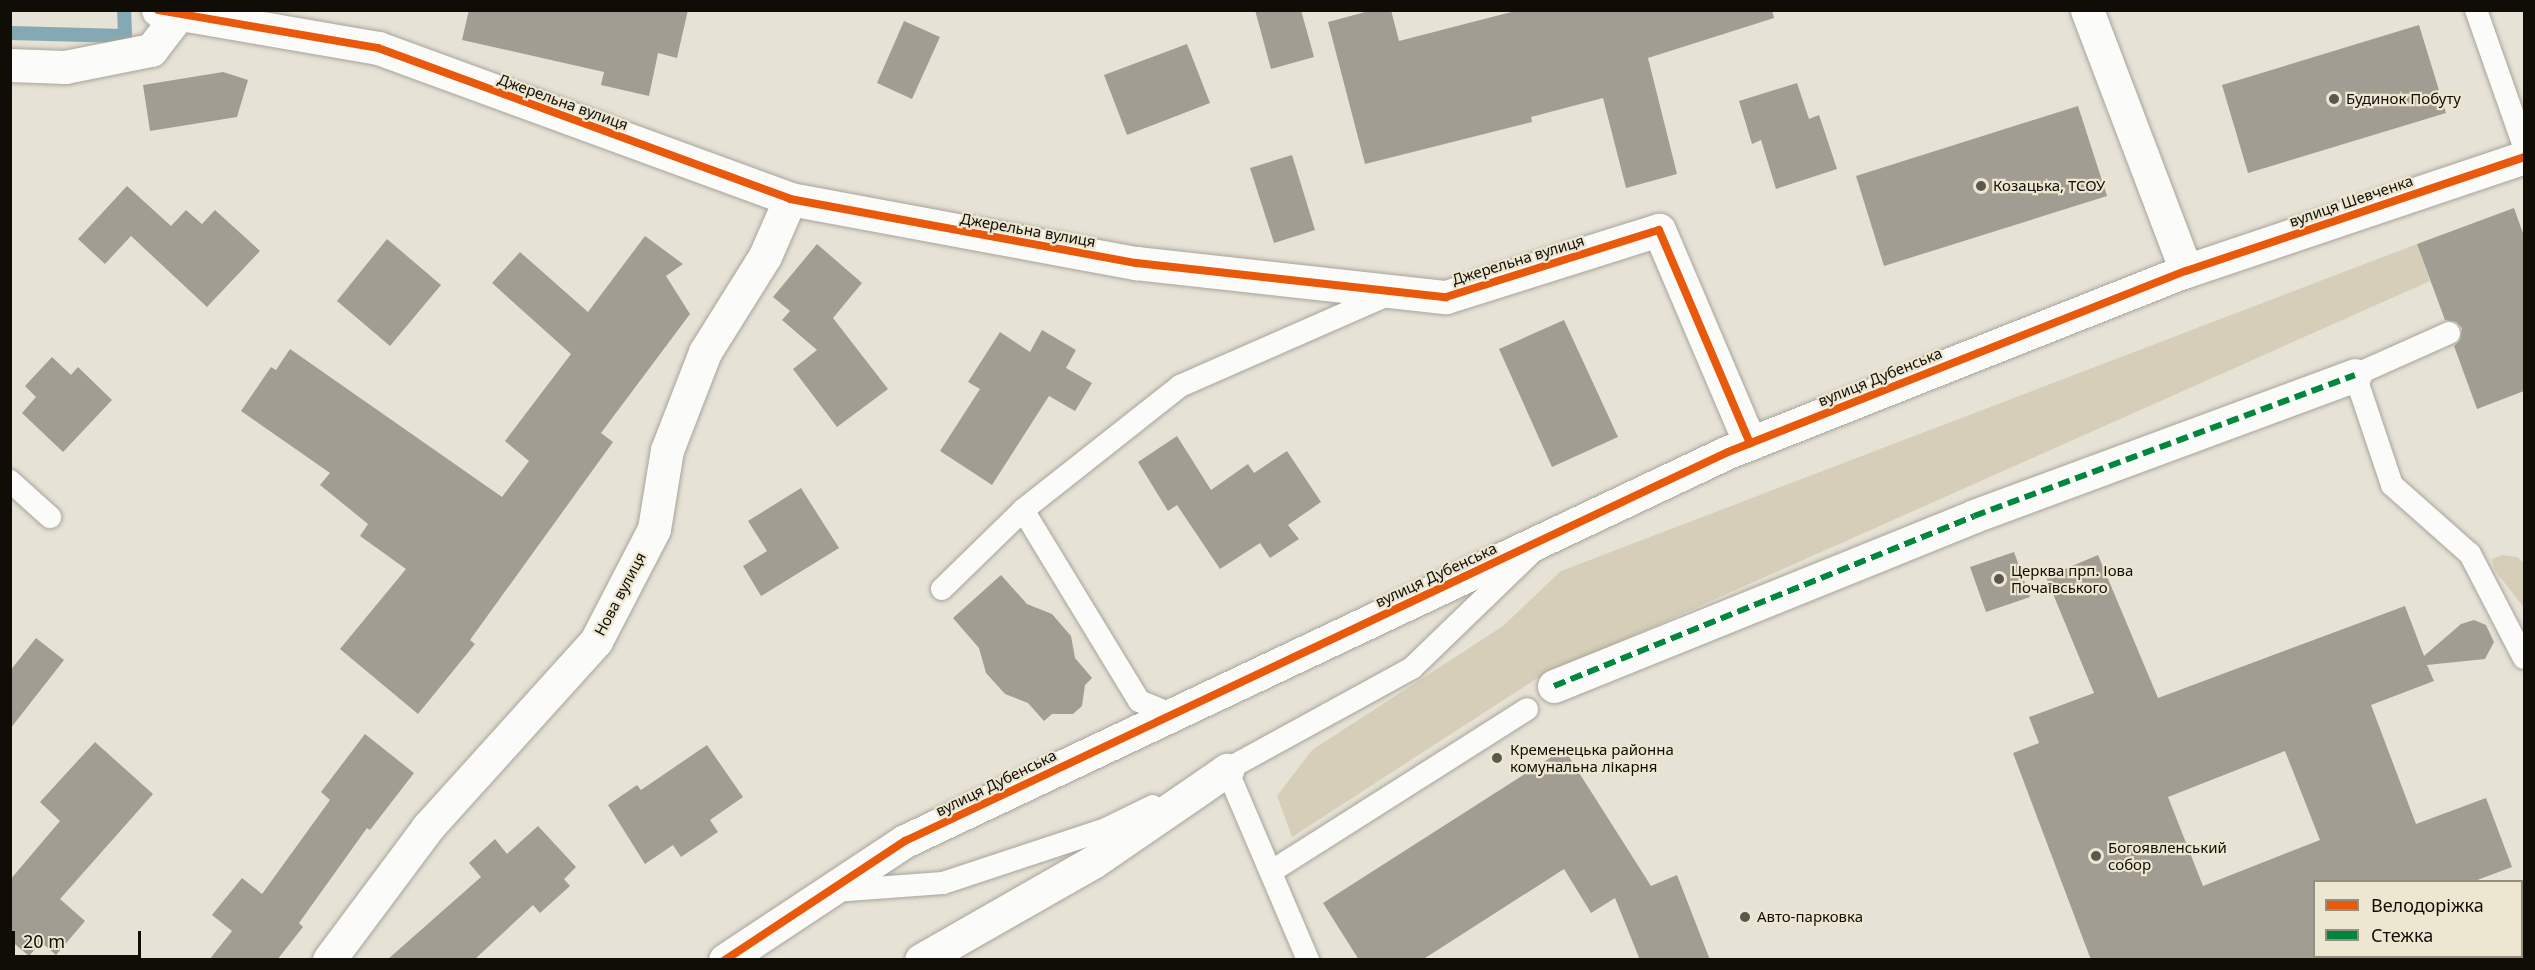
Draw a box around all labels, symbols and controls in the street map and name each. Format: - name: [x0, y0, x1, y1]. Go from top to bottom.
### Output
- street label: Джерельна вулиця: [495, 70, 631, 134]
- place label: Будинок Побуту: [2346, 90, 2461, 108]
- marker: Будинок Побуту: [2327, 92, 2341, 106]
- street label: вулиця Шевченка: [2287, 171, 2415, 231]
- place label: Козацька, ТСОУ: [1993, 177, 2105, 195]
- marker: Козацька, ТСОУ: [1974, 179, 1988, 193]
- street label: Джерельна вулиця: [959, 209, 1097, 251]
- street label: Джерельна вулиця: [1450, 231, 1586, 289]
- street label: вулиця Дубенська: [1815, 344, 1945, 410]
- street label: вулиця Дубенська: [1372, 539, 1500, 611]
- street label: Нова вулиця: [590, 549, 650, 639]
- place label: Церква прп. Іова Почаївського: [2011, 561, 2133, 596]
- marker: Церква прп. Іова Почаївського: [1992, 572, 2006, 586]
- place label: Кременецька районна комунальна лікарня: [1510, 740, 1674, 775]
- street label: вулиця Дубенська: [933, 746, 1059, 820]
- marker: Кременецька районна комунальна лікарня: [1488, 749, 1506, 767]
- place label: Богоявленський собор: [2108, 838, 2227, 873]
- marker: Богоявленський собор: [2089, 849, 2103, 863]
- legend: [2313, 880, 2523, 958]
- text: Велодоріжка: [2371, 893, 2484, 917]
- place label: Авто-парковка: [1757, 908, 1863, 926]
- marker: Авто-парковка: [1738, 910, 1752, 924]
- scale bar: [15, 919, 144, 957]
- text: Стежка: [2371, 923, 2433, 947]
- text: 20 m: [23, 929, 65, 953]

